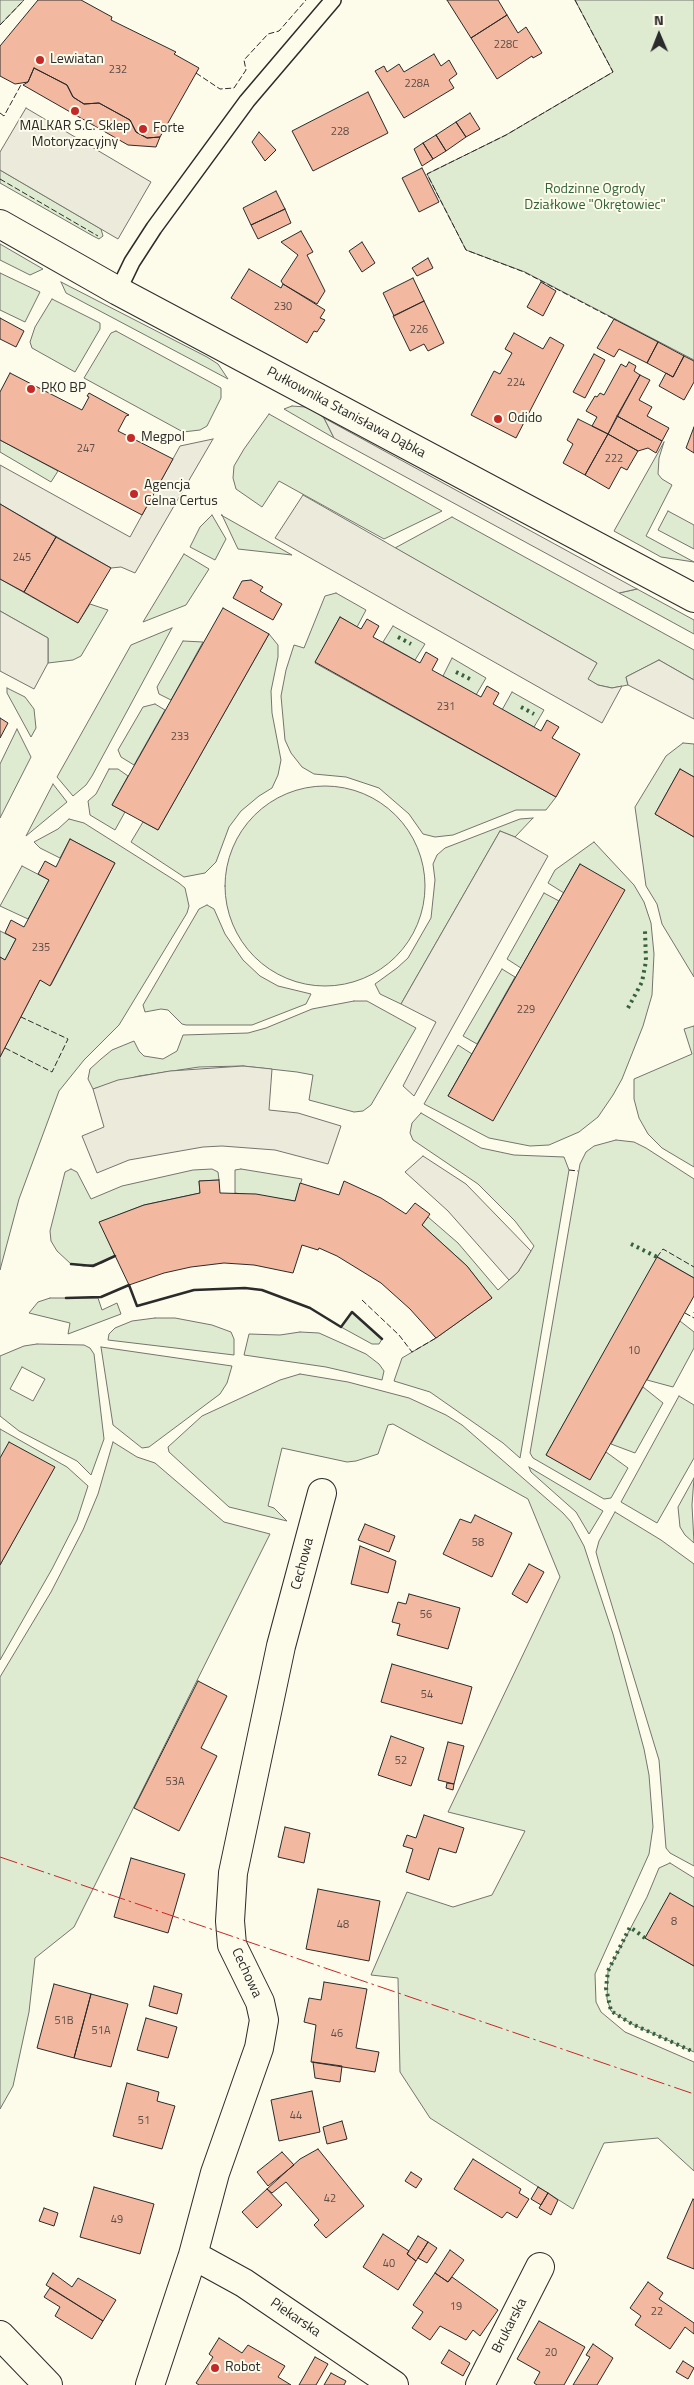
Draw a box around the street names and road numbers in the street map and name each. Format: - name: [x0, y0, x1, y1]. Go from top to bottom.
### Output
- street label: Pułkownika Stanisława Dąbka: [264, 364, 428, 462]
- street label: Cechowa: [288, 1536, 318, 1592]
- street label: Cechowa: [227, 1945, 265, 2001]
- street label: Piekarska: [267, 2295, 323, 2341]
- street label: Brukarska: [489, 2296, 531, 2356]

